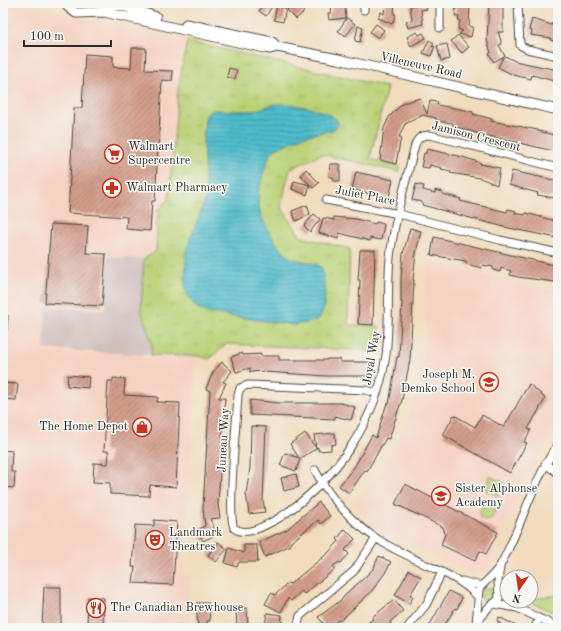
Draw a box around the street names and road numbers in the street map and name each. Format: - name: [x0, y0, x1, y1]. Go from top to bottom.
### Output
- street label: Villeneuve Road: [379, 51, 463, 81]
- street label: Jamison Crescent: [430, 120, 522, 154]
- street label: Juliet Place: [334, 184, 396, 208]
- street label: Joyal Way: [361, 329, 383, 386]
- street label: Juneau Way: [216, 407, 232, 473]

